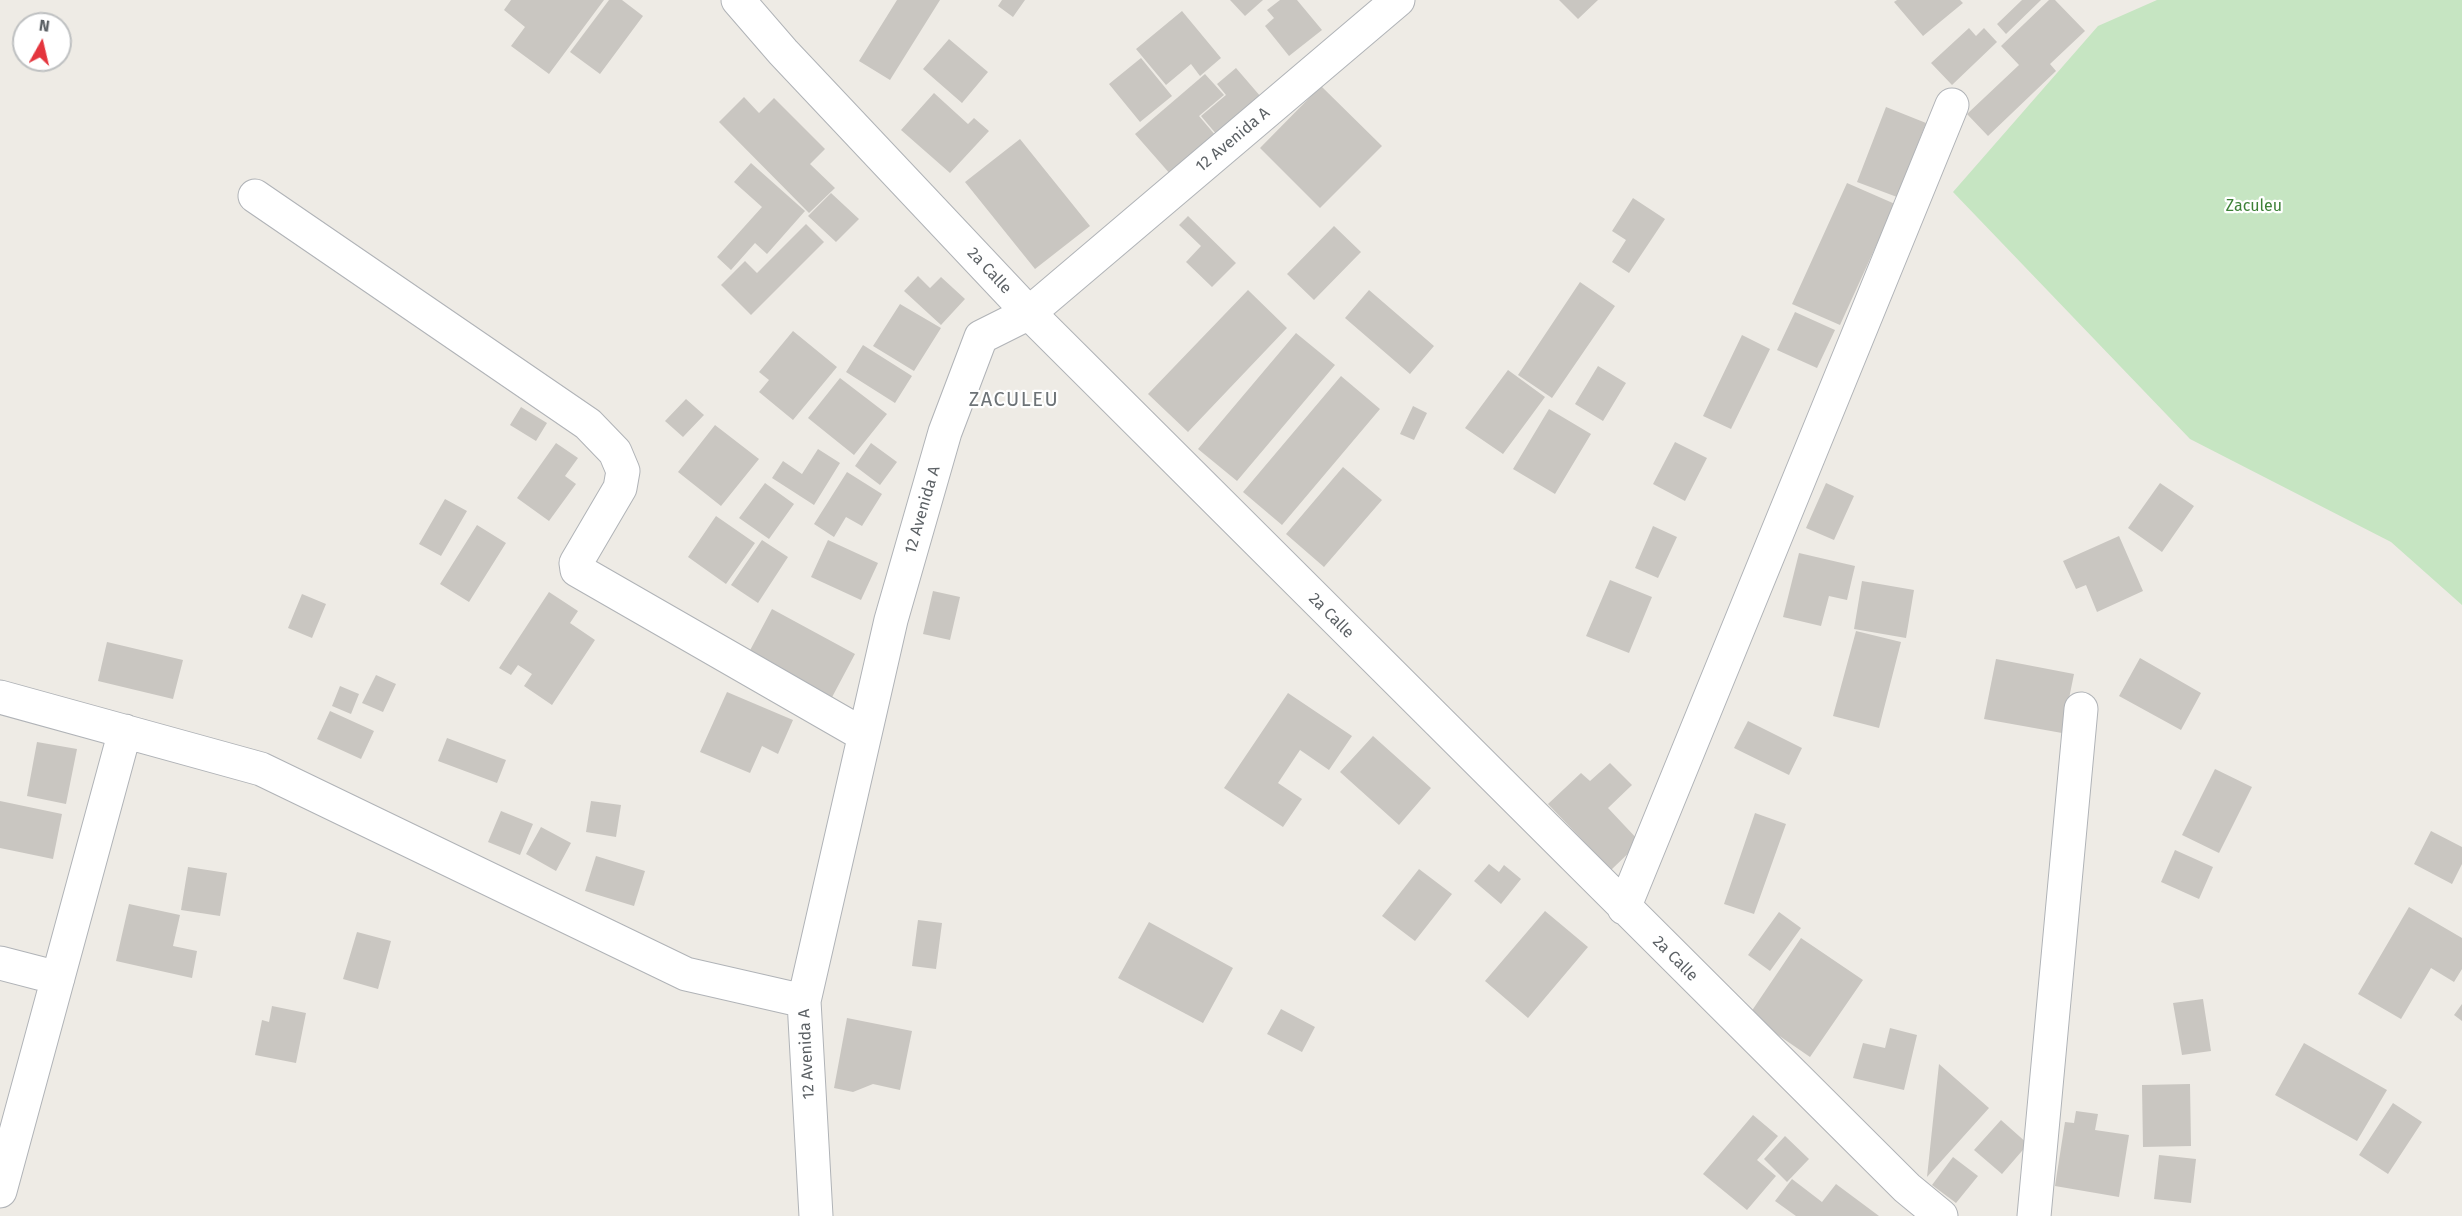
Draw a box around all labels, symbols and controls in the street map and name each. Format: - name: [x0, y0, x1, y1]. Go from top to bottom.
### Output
- north arrow: [12, 12, 72, 72]
- text: N: [38, 16, 51, 36]
- street label: 12 Avenida A: [1192, 104, 1274, 176]
- park label: Zaculeu: [2226, 197, 2282, 217]
- street label: 2a Calle: [963, 244, 1015, 298]
- district label: ZACULEU: [969, 388, 1059, 412]
- street label: 12 Avenida A: [901, 464, 945, 556]
- street label: 2a Calle: [1304, 589, 1358, 643]
- street label: 2a Calle: [1648, 932, 1702, 986]
- street label: 12 Avenida A: [795, 1008, 819, 1100]

